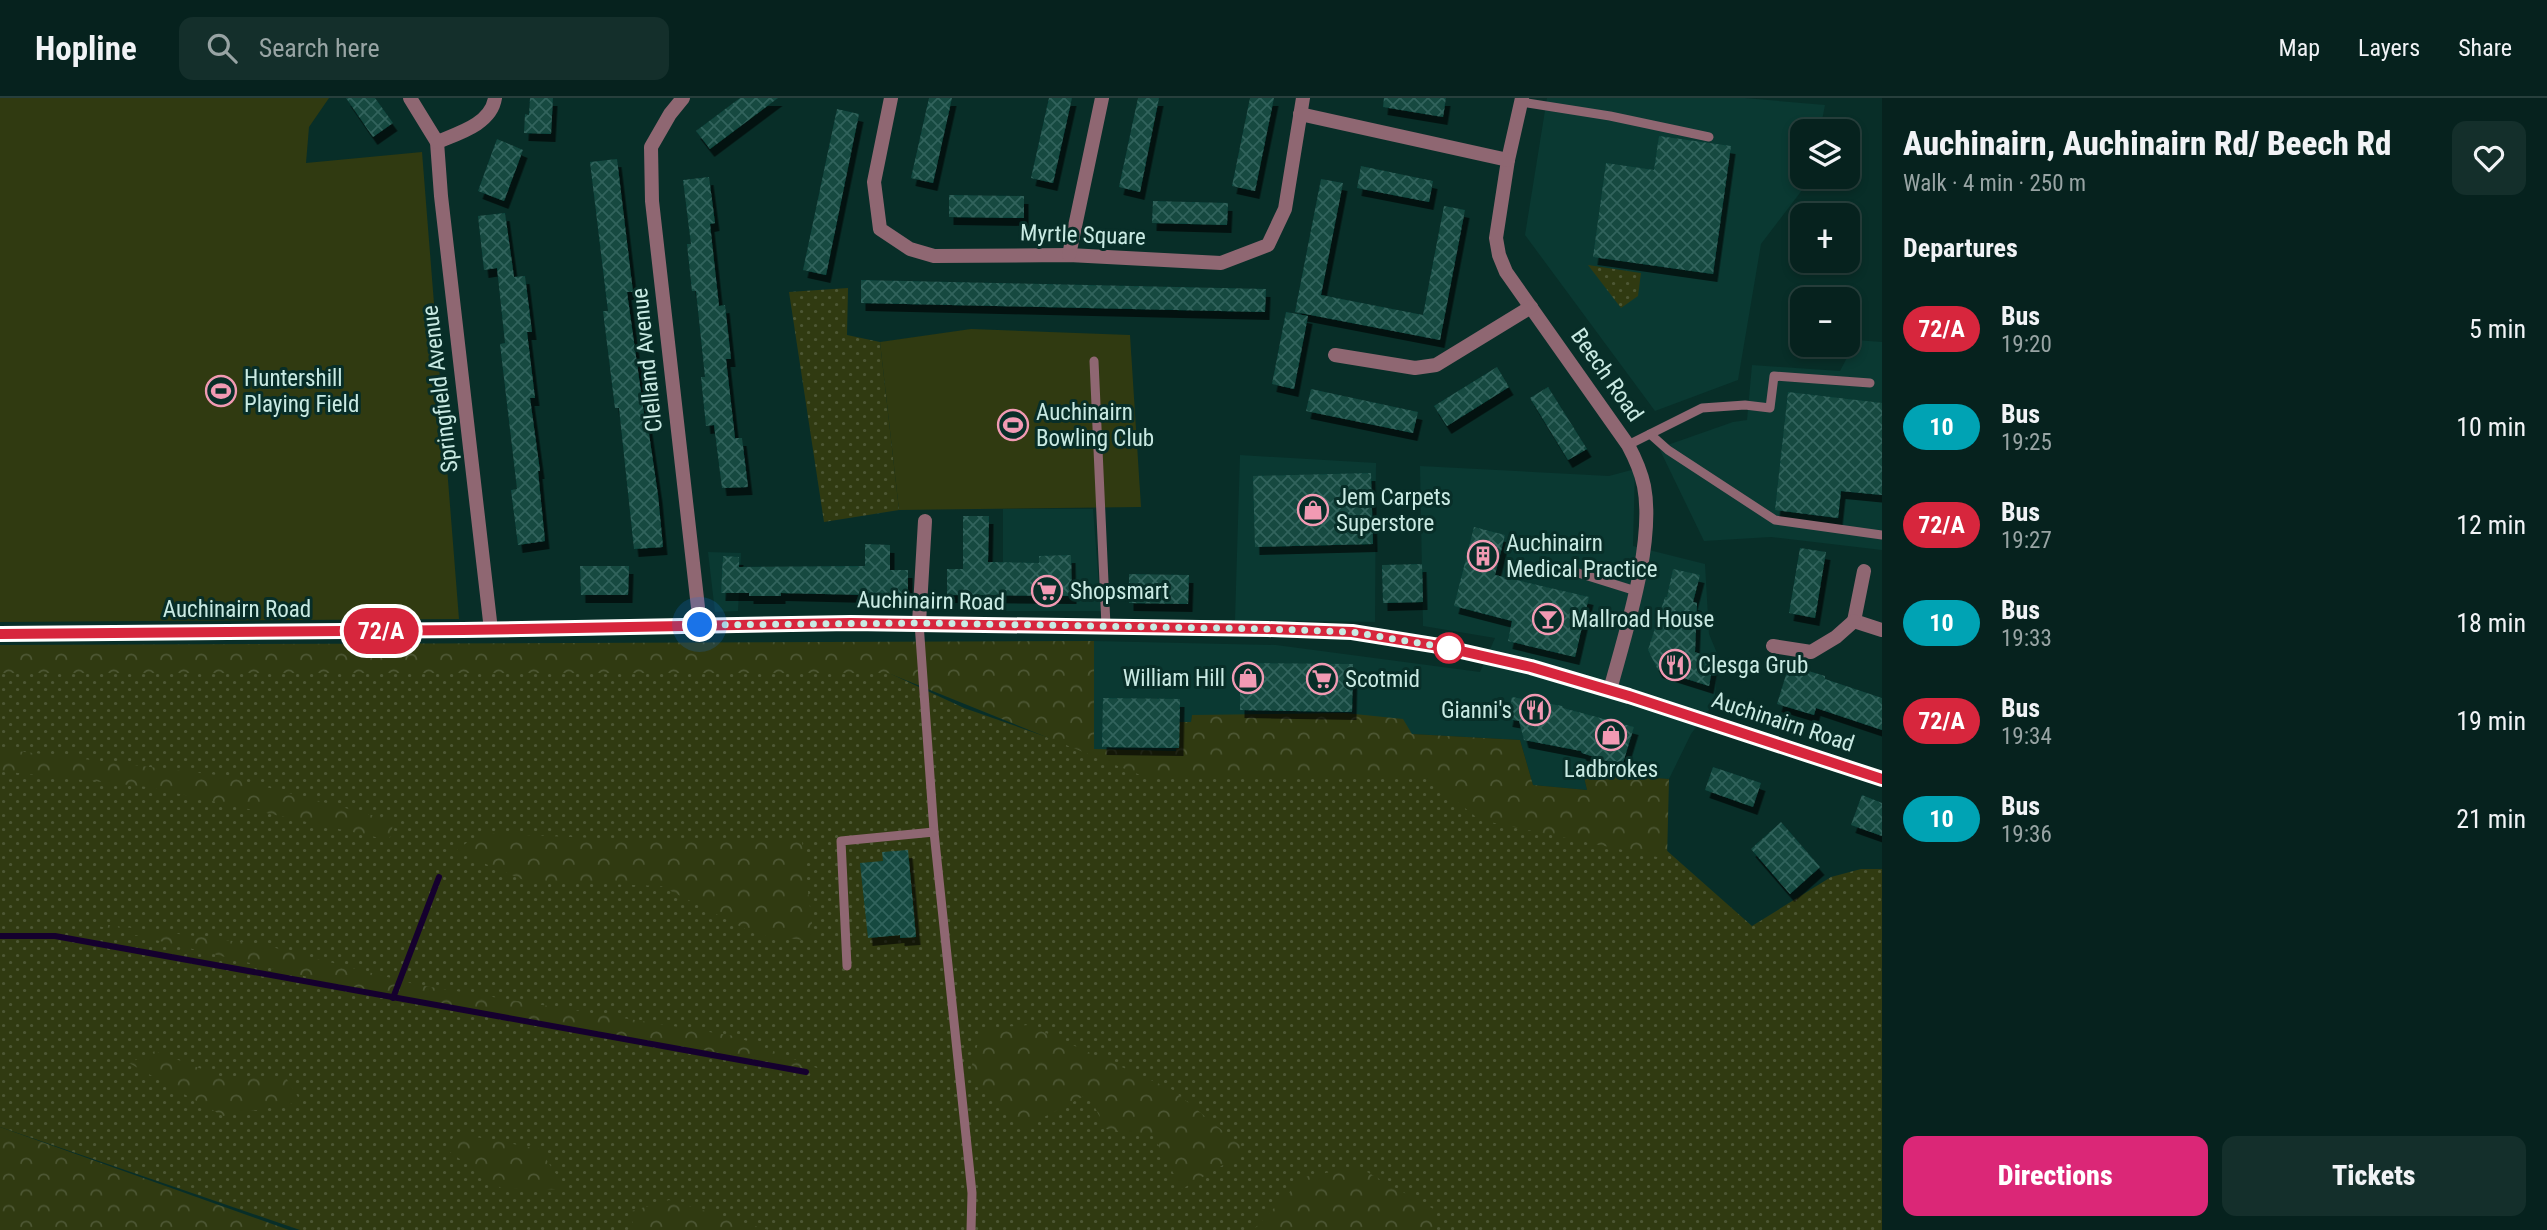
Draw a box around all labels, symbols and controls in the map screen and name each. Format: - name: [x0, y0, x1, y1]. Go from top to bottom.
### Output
- search box: [179, 17, 669, 80]
- text: Hopline: [35, 29, 137, 68]
- icon: search: [203, 29, 241, 67]
- text: Search here: [259, 33, 380, 63]
- text: Map: [2279, 34, 2320, 62]
- text: Layers: [2358, 34, 2420, 62]
- text: Share: [2458, 34, 2512, 62]
- map controls: [1790, 119, 1860, 357]
- button: layers: [1790, 119, 1860, 189]
- button: heart: [2452, 121, 2526, 195]
- text: Auchinairn, Auchinairn Rd/ Beech Rd: [1903, 124, 2391, 163]
- text: Walk · 4 min · 250 m: [1903, 170, 2086, 197]
- button: +: [1790, 203, 1860, 273]
- street label: Myrtle Square: [1020, 219, 1146, 251]
- text: Departures: [1903, 233, 2018, 263]
- street label: Clelland Avenue: [626, 287, 668, 433]
- button: −: [1790, 287, 1860, 357]
- text: Bus: [2001, 301, 2040, 331]
- street label: Springfield Avenue: [416, 304, 464, 474]
- text: 5 min: [2469, 314, 2526, 344]
- text: 72/A: [1918, 315, 1965, 343]
- street label: Beech Road: [1565, 323, 1649, 427]
- text: 19:20: [2001, 331, 2052, 358]
- place label: Huntershill Playing Field: [244, 365, 359, 418]
- sports icon: Huntershill Playing Field: [204, 374, 238, 408]
- place label: Auchinairn Bowling Club: [1036, 399, 1154, 452]
- text: Bus: [2001, 399, 2040, 429]
- sports icon: Auchinairn Bowling Club: [996, 408, 1030, 442]
- text: 10 min: [2456, 412, 2526, 442]
- text: 10: [1929, 413, 1954, 441]
- text: 19:25: [2001, 429, 2052, 456]
- place label: Jem Carpets Superstore: [1336, 484, 1451, 537]
- shop icon: Jem Carpets Superstore: [1296, 493, 1330, 527]
- text: Bus: [2001, 497, 2040, 527]
- text: 12 min: [2456, 510, 2526, 540]
- text: 72/A: [1918, 511, 1965, 539]
- text: 19:27: [2001, 527, 2052, 554]
- place label: Auchinairn Medical Practice: [1506, 530, 1657, 583]
- building icon: Auchinairn Medical Practice: [1466, 539, 1500, 573]
- supermarket icon: Shopsmart: [1030, 574, 1064, 608]
- place label: Shopsmart: [1070, 578, 1169, 605]
- street label: Auchinairn Road: [857, 586, 1005, 616]
- text: Bus: [2001, 595, 2040, 625]
- street label: Auchinairn Road: [163, 596, 311, 623]
- bar icon: Mallroad House: [1531, 602, 1565, 636]
- place label: Mallroad House: [1571, 606, 1714, 633]
- your location: [682, 607, 717, 642]
- line badge: 72/A: [332, 608, 430, 654]
- text: 18 min: [2456, 608, 2526, 638]
- text: 10: [1929, 609, 1954, 637]
- text: 72/A: [358, 617, 404, 645]
- text: 19:33: [2001, 625, 2052, 652]
- unlabelled marker: [1434, 633, 1464, 663]
- restaurant icon: Clesga Grub: [1658, 648, 1692, 682]
- place label: Clesga Grub: [1698, 652, 1808, 679]
- shop icon: William Hill: [1231, 661, 1265, 695]
- supermarket icon: Scotmid: [1305, 662, 1339, 696]
- place label: William Hill: [1123, 665, 1225, 692]
- place label: Scotmid: [1345, 666, 1420, 693]
- street label: Auchinairn Road: [1708, 686, 1858, 758]
- restaurant icon: Gianni's: [1518, 693, 1552, 727]
- text: Bus: [2001, 693, 2040, 723]
- place label: Gianni's: [1441, 697, 1512, 724]
- text: 19 min: [2456, 706, 2526, 736]
- text: 72/A: [1918, 707, 1965, 735]
- shop icon: Ladbrokes: [1594, 718, 1628, 752]
- text: 19:34: [2001, 723, 2052, 750]
- place label: Ladbrokes: [1564, 756, 1658, 783]
- text: Bus: [2001, 791, 2040, 821]
- text: 21 min: [2456, 804, 2526, 834]
- text: 10: [1929, 805, 1954, 833]
- text: 19:36: [2001, 821, 2052, 848]
- button: Directions: [1903, 1136, 2208, 1216]
- button: Tickets: [2222, 1136, 2526, 1216]

